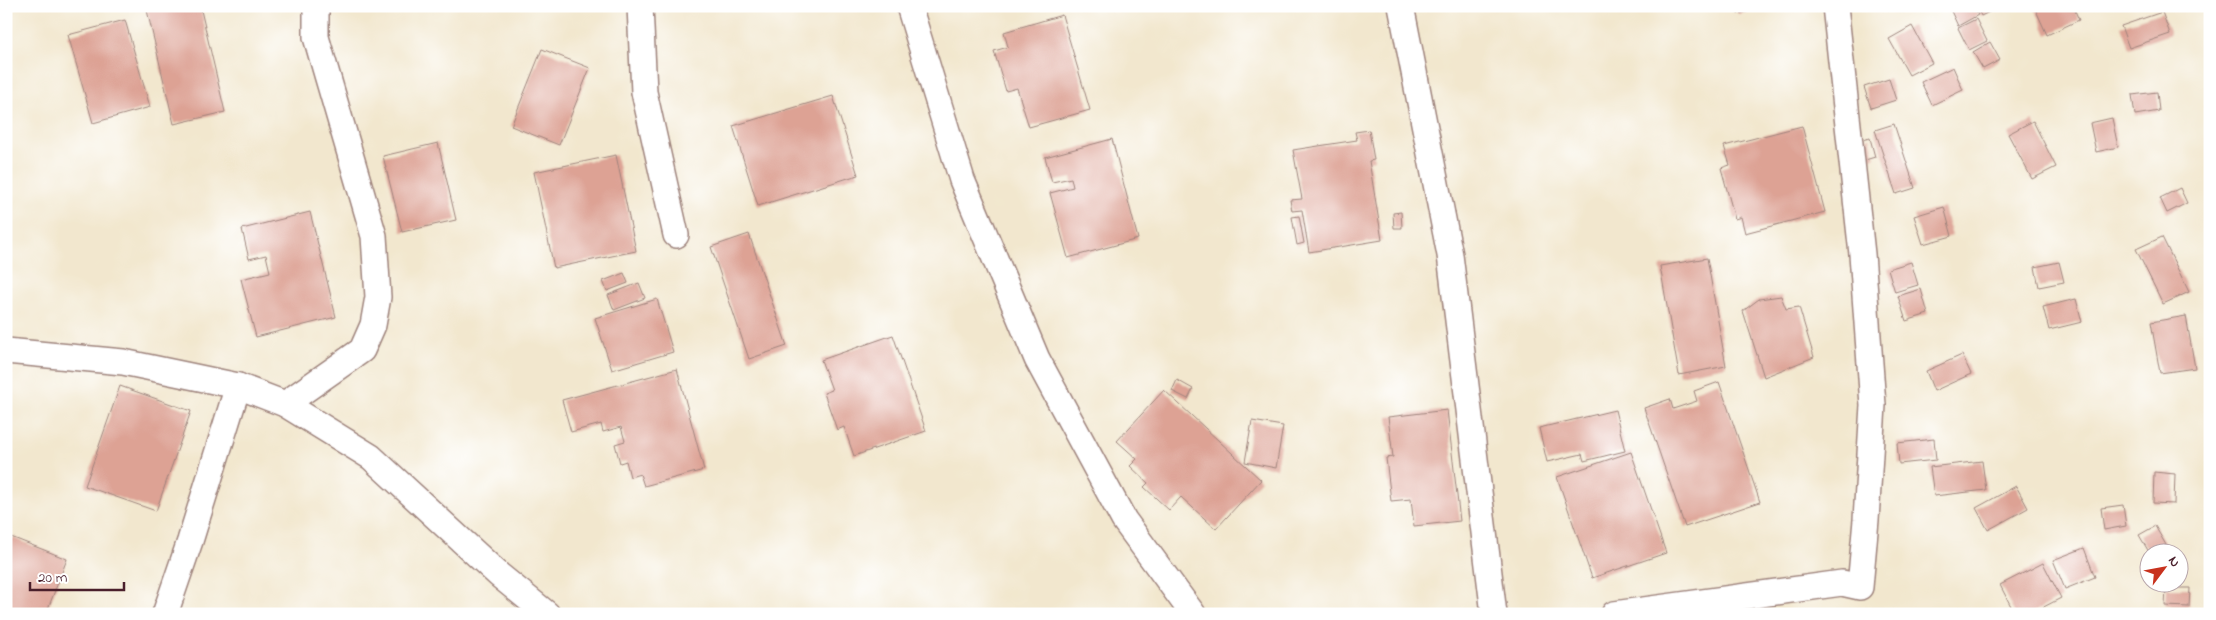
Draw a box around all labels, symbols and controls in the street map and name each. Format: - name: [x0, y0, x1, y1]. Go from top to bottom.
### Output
- north arrow: [2138, 542, 2188, 592]
- text: N: [2162, 552, 2185, 571]
- scale bar: [30, 560, 124, 592]
- text: 20 m: [38, 567, 68, 589]

